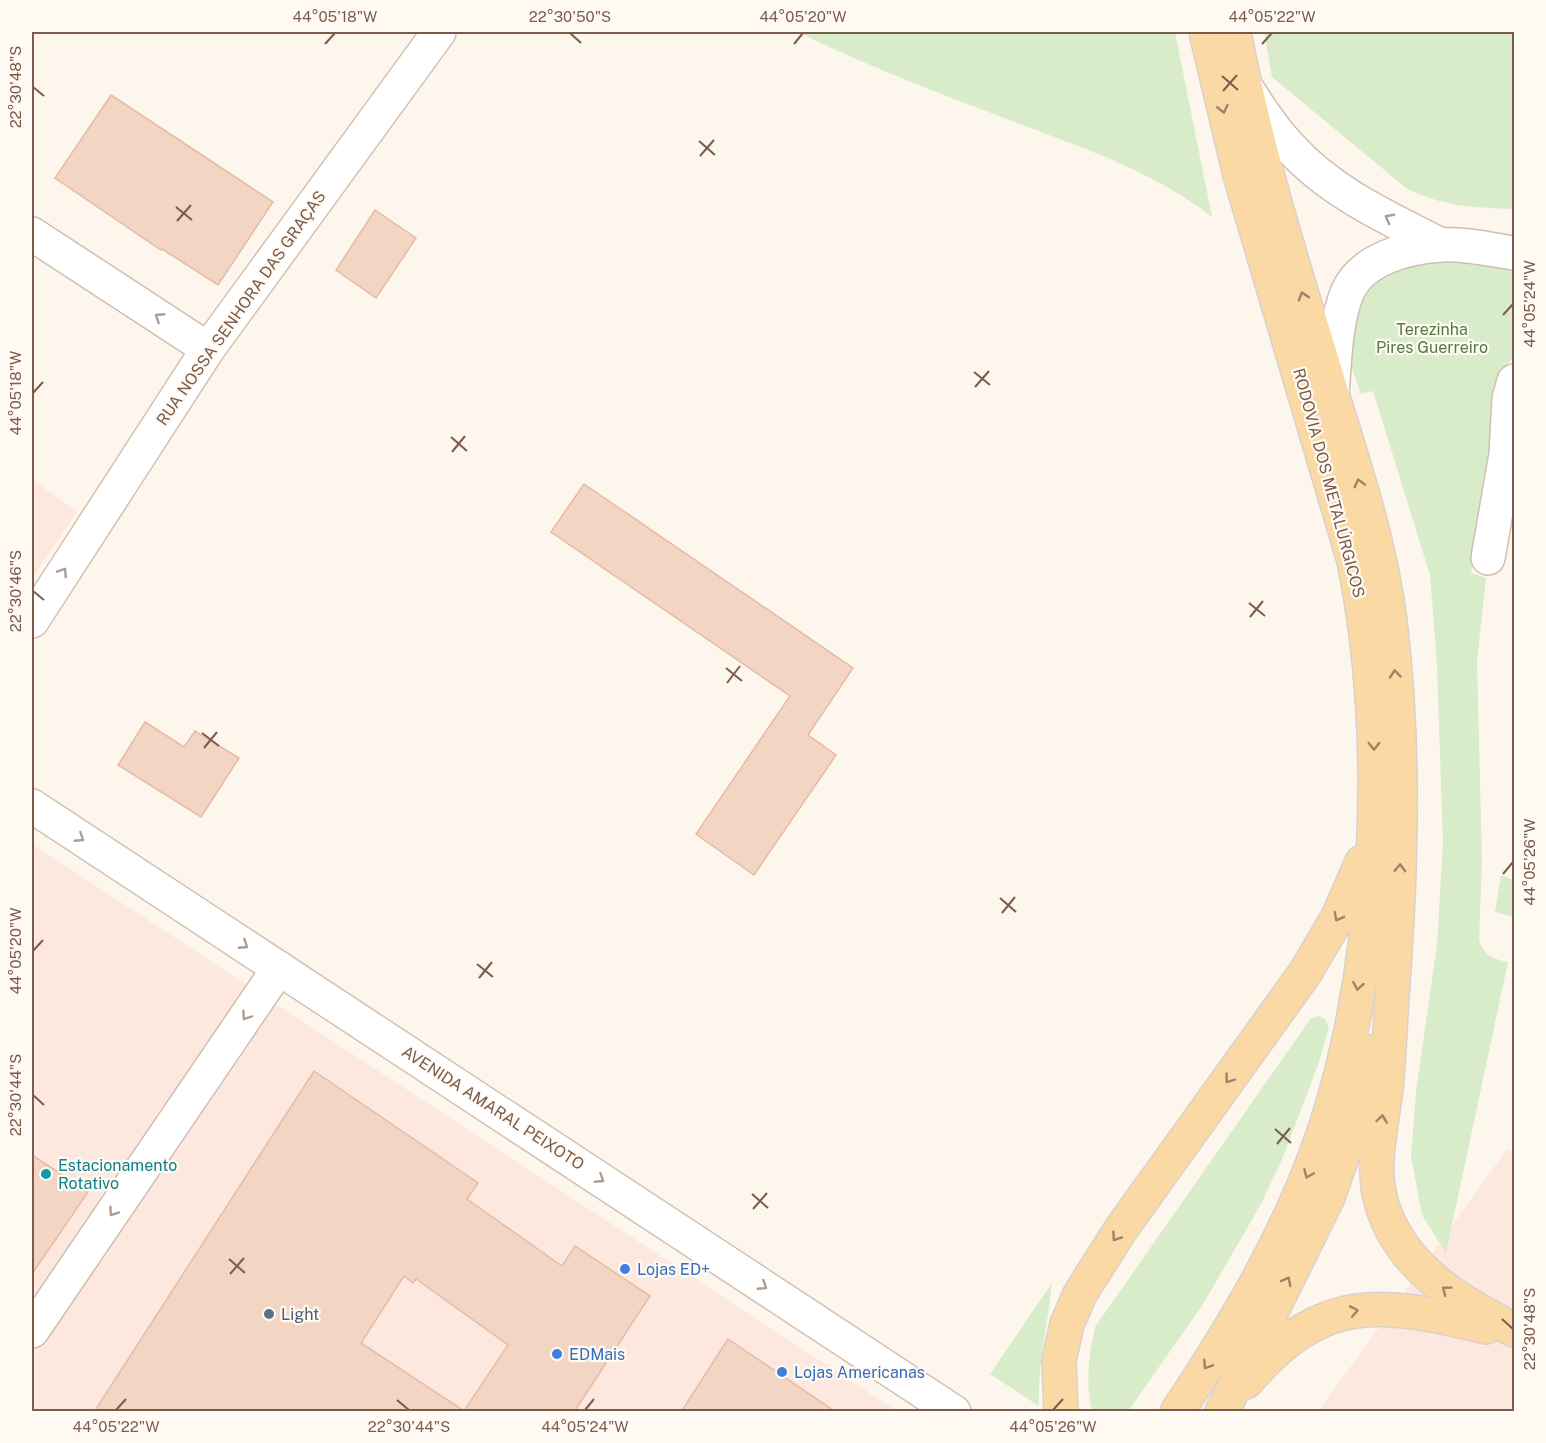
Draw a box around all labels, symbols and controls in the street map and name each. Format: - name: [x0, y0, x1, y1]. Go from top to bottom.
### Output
- text: 44°05'18"W: [293, 8, 377, 25]
- text: 22°30'50"S: [529, 8, 611, 25]
- text: 44°05'20"W: [759, 8, 847, 25]
- text: 44°05'22"W: [1229, 8, 1315, 25]
- text: 22°30'48"S: [7, 46, 24, 128]
- one-way arrow: [1216, 104, 1229, 114]
- street label: RUA NOSSA SENHORA DAS GRAÇAS: [152, 187, 330, 429]
- one-way arrow: [1385, 214, 1395, 225]
- text: 44°05'24"W: [1521, 260, 1538, 348]
- one-way arrow: [1298, 291, 1310, 302]
- one-way arrow: [155, 313, 166, 324]
- park label: Terezinha Pires Guerreiro: [1376, 320, 1488, 357]
- text: 44°05'18"W: [7, 351, 24, 435]
- street label: RODOVIA DOS METALÚRGICOS: [1289, 366, 1370, 600]
- one-way arrow: [1354, 478, 1366, 489]
- text: 22°30'46"S: [7, 550, 24, 632]
- one-way arrow: [56, 568, 68, 578]
- one-way arrow: [1389, 669, 1402, 678]
- one-way arrow: [1368, 742, 1380, 751]
- text: 44°05'26"W: [1521, 818, 1538, 906]
- one-way arrow: [74, 831, 85, 842]
- one-way arrow: [1394, 864, 1406, 873]
- text: 44°05'20"W: [7, 907, 24, 995]
- one-way arrow: [1334, 911, 1345, 921]
- one-way arrow: [238, 937, 248, 949]
- one-way arrow: [1352, 981, 1365, 991]
- one-way arrow: [242, 1009, 253, 1020]
- street label: AVENIDA AMARAL PEIXOTO: [398, 1042, 588, 1174]
- text: 22°30'44"S: [7, 1054, 24, 1136]
- one-way arrow: [1225, 1072, 1236, 1083]
- one-way arrow: [1375, 1114, 1387, 1123]
- place label: Estacionamento Rotativo: [58, 1156, 177, 1193]
- marker: Estacionamento Rotativo: [39, 1167, 53, 1181]
- one-way arrow: [1303, 1168, 1315, 1179]
- one-way arrow: [594, 1171, 604, 1183]
- one-way arrow: [109, 1205, 120, 1216]
- one-way arrow: [1112, 1231, 1123, 1242]
- place label: Lojas ED+: [637, 1260, 710, 1279]
- marker: Lojas ED+: [618, 1262, 632, 1276]
- one-way arrow: [1280, 1276, 1291, 1287]
- one-way arrow: [756, 1279, 767, 1290]
- one-way arrow: [1442, 1286, 1453, 1297]
- text: 22°30'48"S: [1521, 1288, 1538, 1370]
- place label: Light: [281, 1305, 319, 1324]
- one-way arrow: [1349, 1305, 1359, 1318]
- marker: Light: [262, 1307, 276, 1321]
- place label: EDMais: [569, 1345, 625, 1364]
- marker: EDMais: [550, 1347, 564, 1361]
- one-way arrow: [1203, 1358, 1214, 1369]
- place label: Lojas Americanas: [794, 1363, 925, 1382]
- marker: Lojas Americanas: [775, 1365, 789, 1379]
- text: 44°05'22"W: [73, 1418, 159, 1435]
- text: 22°30'44"S: [368, 1418, 450, 1435]
- text: 44°05'24"W: [541, 1418, 629, 1435]
- text: 44°05'26"W: [1009, 1418, 1097, 1435]

